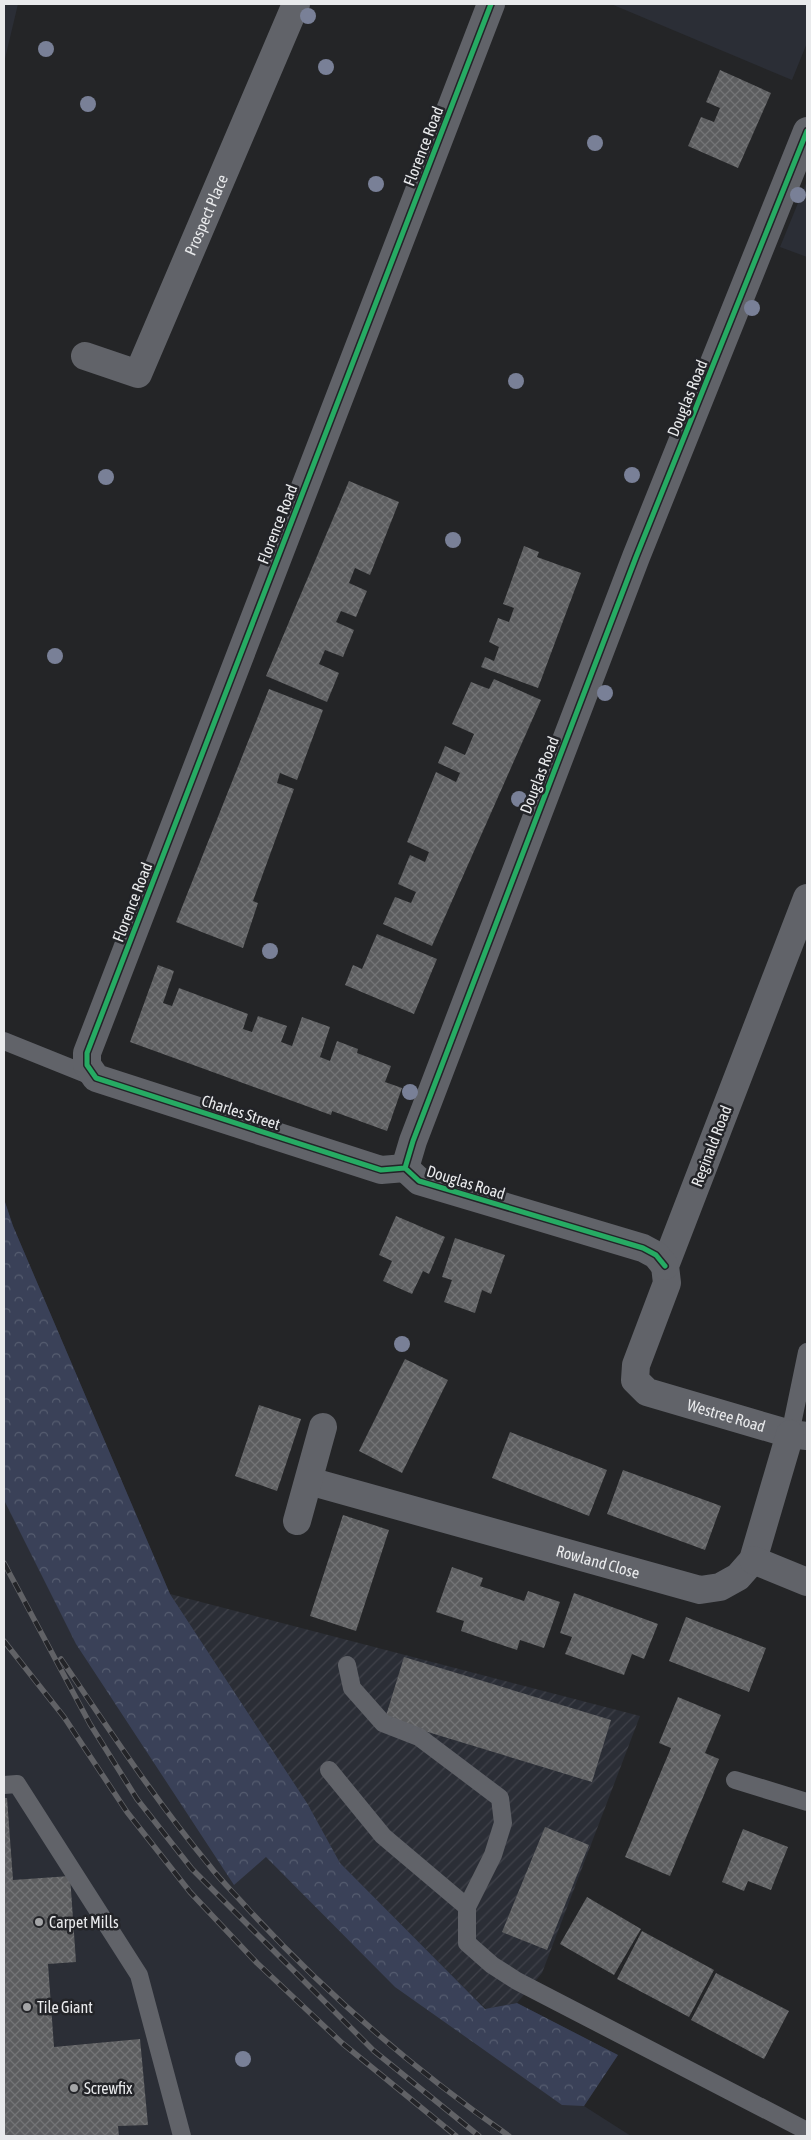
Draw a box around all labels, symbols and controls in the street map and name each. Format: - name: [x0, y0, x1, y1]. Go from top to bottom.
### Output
- street label: Florence Road: [400, 104, 446, 188]
- street label: Prospect Place: [181, 172, 231, 258]
- street label: Douglas Road: [663, 357, 711, 439]
- street label: Florence Road: [254, 482, 300, 566]
- street label: Douglas Road: [516, 734, 563, 816]
- street label: Florence Road: [109, 860, 155, 944]
- street label: Charles Street: [200, 1091, 283, 1133]
- street label: Reginald Road: [687, 1103, 736, 1189]
- street label: Douglas Road: [424, 1162, 507, 1203]
- street label: Westree Road: [685, 1395, 768, 1435]
- street label: Rowland Close: [554, 1541, 642, 1582]
- place label: Carpet Mills: [49, 1913, 119, 1932]
- marker: Carpet Mills: [33, 1916, 45, 1928]
- place label: Tile Giant: [37, 1998, 93, 2016]
- marker: Tile Giant: [21, 2001, 33, 2013]
- place label: Screwfix: [84, 2079, 133, 2097]
- marker: Screwfix: [68, 2082, 80, 2094]

